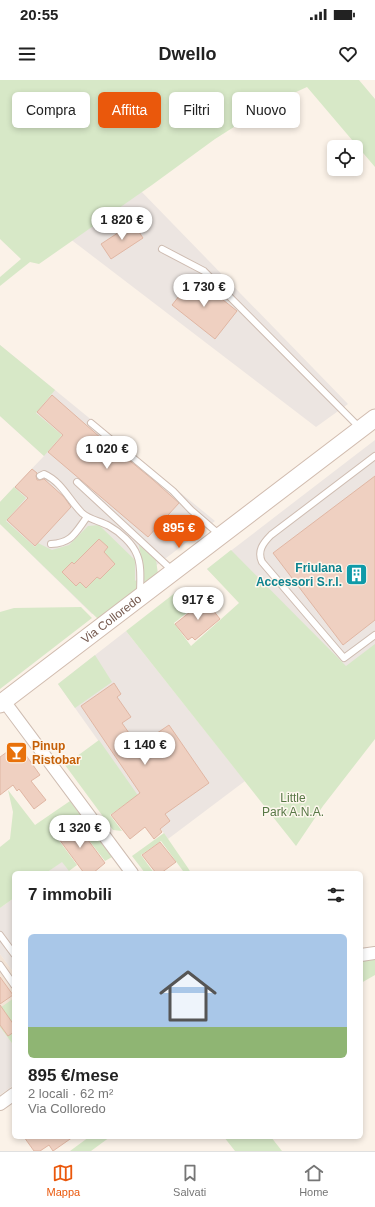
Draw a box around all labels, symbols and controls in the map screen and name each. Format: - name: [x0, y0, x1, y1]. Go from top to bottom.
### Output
- text: 20:55: [20, 6, 58, 23]
- icon: menu: [16, 43, 38, 65]
- icon: heart: [337, 43, 359, 65]
- text: Dwello: [158, 44, 217, 64]
- chip: Compra: [12, 92, 90, 128]
- chip: Affitta: [98, 92, 161, 128]
- chip: Filtri: [169, 92, 224, 128]
- chip: Nuovo: [232, 92, 300, 128]
- map controls: [327, 140, 363, 176]
- button: locate: [327, 140, 363, 176]
- pin: 1 820 €: [85, 207, 159, 241]
- text: 1 820 €: [100, 212, 144, 227]
- pin: 1 730 €: [167, 274, 241, 308]
- text: 1 730 €: [182, 279, 226, 294]
- pin: 1 020 €: [70, 436, 144, 470]
- text: 1 020 €: [85, 441, 129, 456]
- pin: 895 €: [151, 515, 207, 549]
- text: 895 €: [163, 520, 195, 535]
- place label: Friulana Accessori S.r.l.: [256, 561, 342, 589]
- building icon: Friulana Accessori S.r.l.: [344, 562, 370, 588]
- pin: 917 €: [170, 587, 226, 621]
- street label: Via Colloredo: [78, 592, 144, 646]
- text: 917 €: [182, 592, 214, 607]
- pin: 1 140 €: [108, 732, 182, 766]
- text: 1 140 €: [123, 737, 167, 752]
- place label: Pinup Ristobar: [32, 739, 81, 767]
- bar icon: Pinup Ristobar: [3, 740, 29, 766]
- park label: Little Park A.N.A.: [262, 791, 324, 819]
- pin: 1 320 €: [43, 815, 117, 849]
- text: 1 320 €: [58, 820, 102, 835]
- icon: filters: [325, 884, 347, 906]
- text: 7 immobili: [28, 885, 112, 904]
- icon: home: [152, 960, 224, 1032]
- text: 895 €/mese: [28, 1066, 119, 1085]
- text: 2 locali · 62 m²: [28, 1086, 113, 1101]
- text: Via Colloredo: [28, 1101, 106, 1116]
- tab: Mappa: [46, 1162, 80, 1198]
- tab: Salvati: [173, 1162, 206, 1198]
- tab: Home: [299, 1162, 328, 1198]

